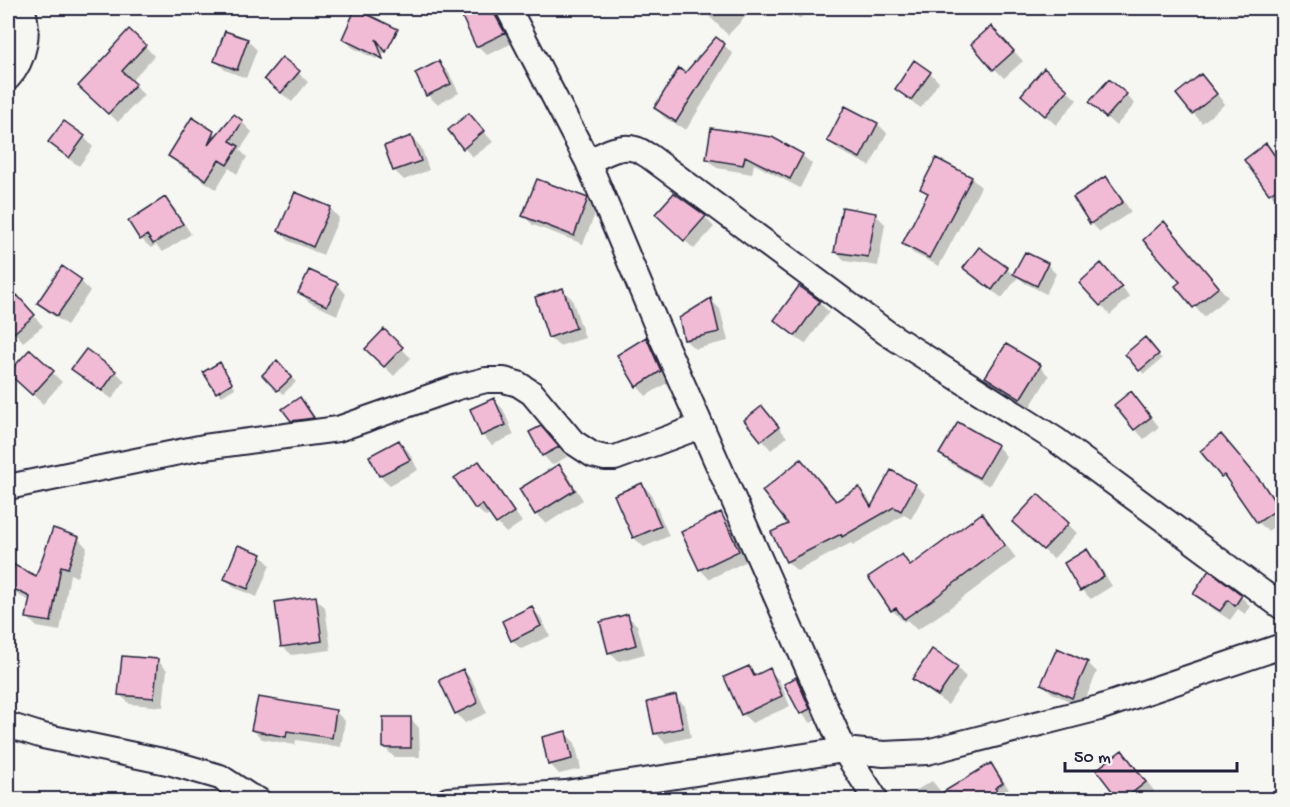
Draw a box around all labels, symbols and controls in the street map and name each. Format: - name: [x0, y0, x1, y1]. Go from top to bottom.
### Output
- scale bar: [1065, 735, 1238, 773]
- text: 50 m: [1074, 748, 1111, 769]

